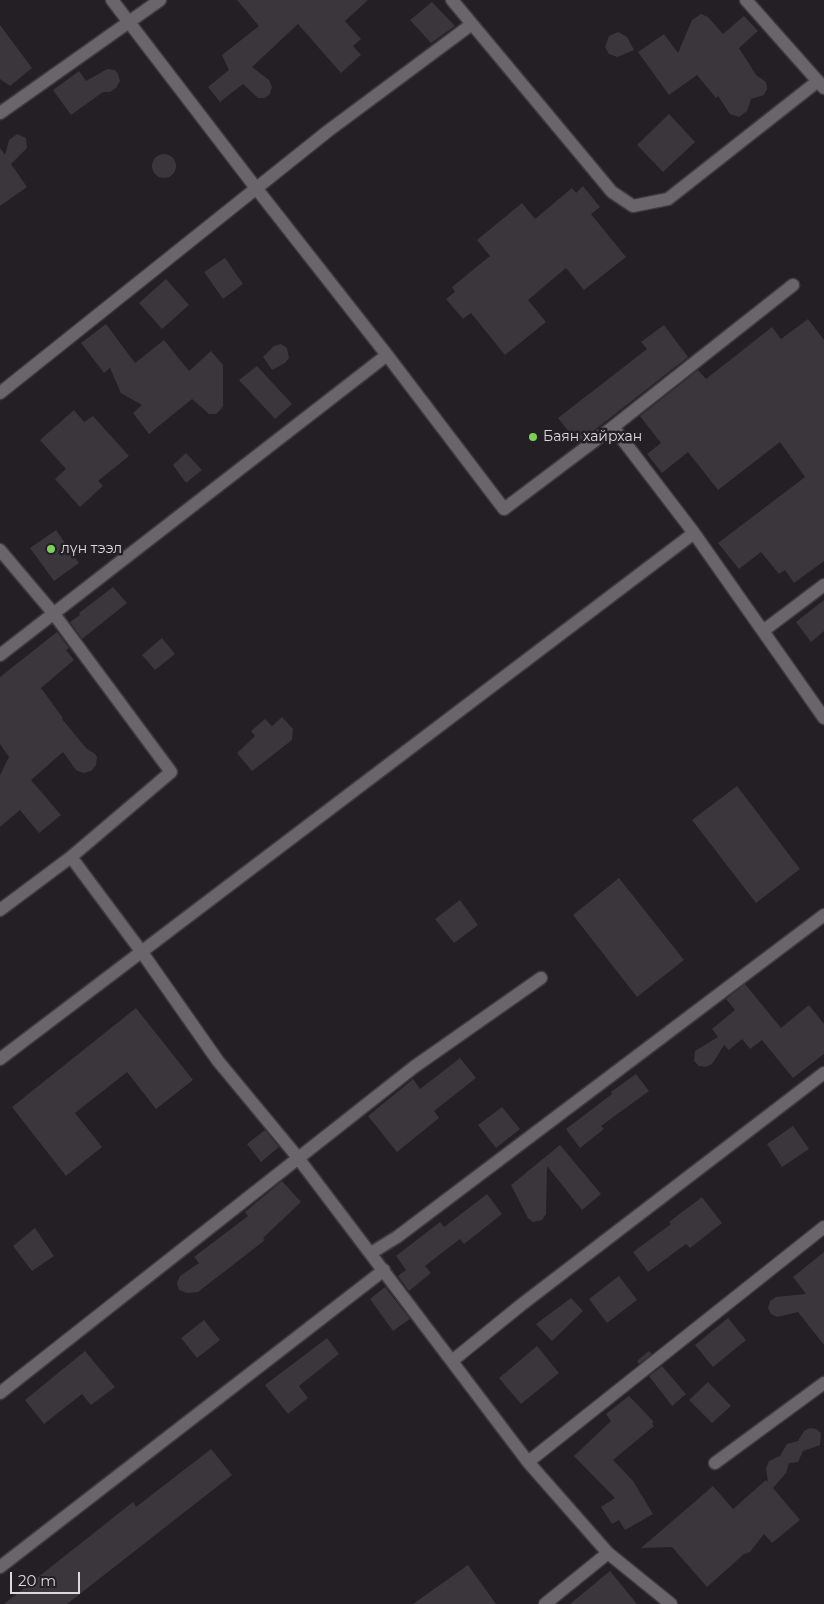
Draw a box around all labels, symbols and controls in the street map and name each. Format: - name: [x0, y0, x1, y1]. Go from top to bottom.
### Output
- place label: Баян хайрхан: [543, 429, 642, 445]
- marker: Баян хайрхан: [527, 431, 539, 443]
- place label: лүн тээл: [61, 541, 122, 557]
- marker: лүн тээл: [45, 543, 57, 555]
- scale bar: [12, 1562, 82, 1594]
- text: 20 m: [18, 1571, 56, 1590]

